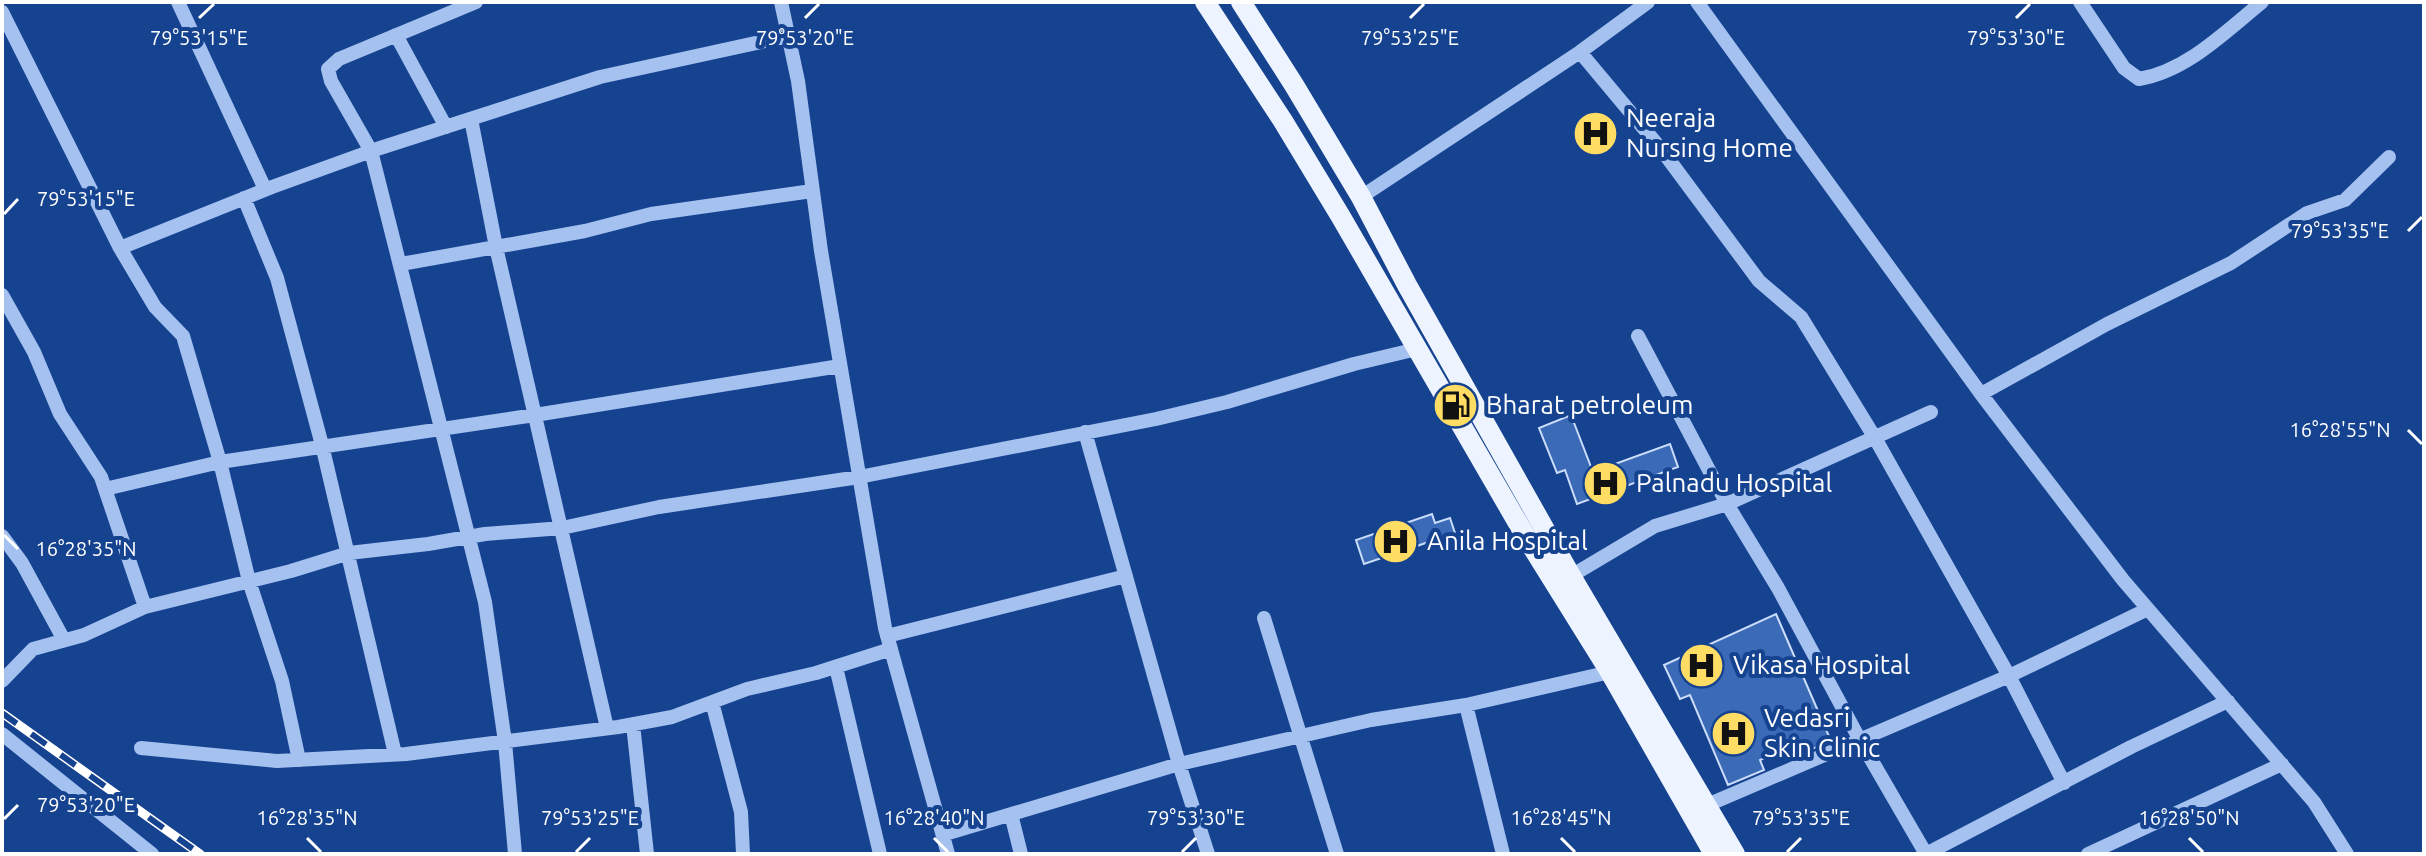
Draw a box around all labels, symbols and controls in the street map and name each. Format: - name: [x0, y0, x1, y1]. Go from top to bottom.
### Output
- text: 79°53'15"E: [150, 26, 248, 49]
- text: 79°53'20"E: [756, 26, 854, 49]
- text: 79°53'25"E: [1361, 26, 1459, 49]
- text: 79°53'30"E: [1967, 26, 2065, 49]
- place label: Neeraja Nursing Home: [1626, 103, 1793, 162]
- hospital icon: Neeraja Nursing Home: [1571, 109, 1619, 157]
- text: 79°53'15"E: [37, 187, 135, 210]
- text: 79°53'35"E: [2291, 219, 2389, 242]
- fuel station icon: Bharat petroleum: [1431, 381, 1479, 429]
- place label: Bharat petroleum: [1486, 390, 1693, 419]
- text: 16°28'55"N: [2289, 418, 2391, 441]
- hospital icon: Palnadu Hospital: [1581, 459, 1629, 507]
- place label: Palnadu Hospital: [1636, 468, 1832, 497]
- hospital icon: Anila Hospital: [1372, 517, 1420, 565]
- place label: Anila Hospital: [1427, 526, 1588, 555]
- text: 16°28'35"N: [35, 537, 137, 560]
- hospital icon: Vikasa Hospital: [1678, 641, 1726, 689]
- place label: Vikasa Hospital: [1733, 650, 1910, 679]
- place label: Vedasri Skin Clinic: [1764, 703, 1880, 762]
- hospital icon: Vedasri Skin Clinic: [1709, 709, 1757, 757]
- text: 79°53'20"E: [37, 793, 135, 816]
- text: 16°28'35"N: [256, 806, 358, 829]
- text: 79°53'25"E: [541, 806, 639, 829]
- text: 16°28'40"N: [883, 806, 985, 829]
- text: 79°53'30"E: [1147, 806, 1245, 829]
- text: 16°28'45"N: [1510, 806, 1612, 829]
- text: 79°53'35"E: [1752, 806, 1850, 829]
- text: 16°28'50"N: [2138, 806, 2240, 829]

